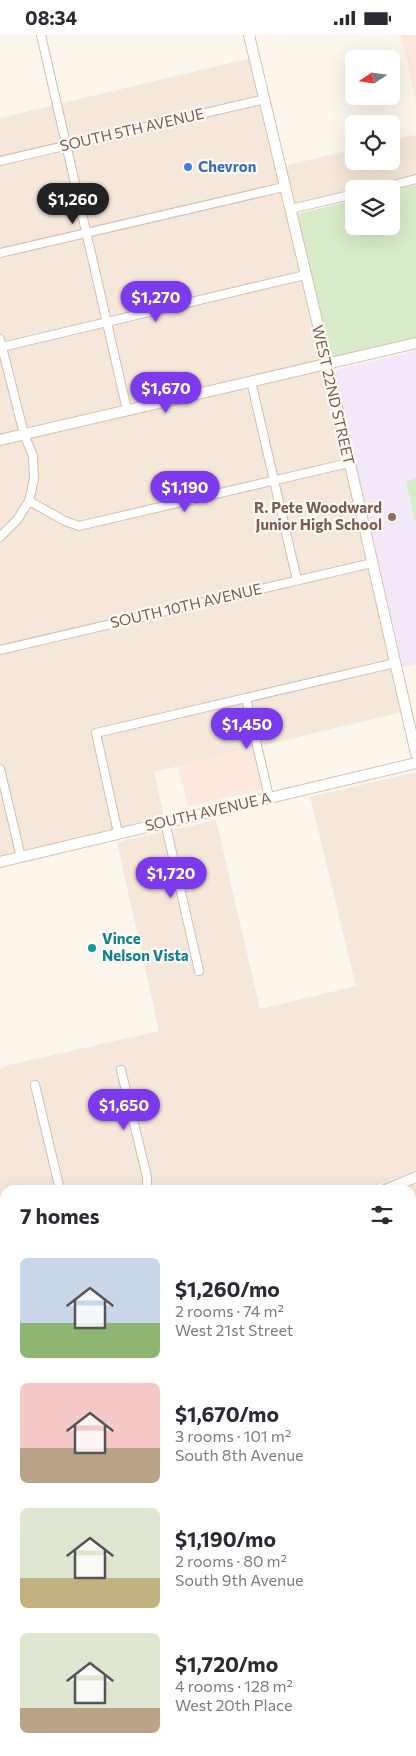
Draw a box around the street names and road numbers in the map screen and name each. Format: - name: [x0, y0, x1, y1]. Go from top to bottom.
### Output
- street label: SOUTH 5TH AVENUE: [58, 104, 206, 154]
- street label: WEST 22ND STREET: [309, 323, 359, 467]
- street label: SOUTH 10TH AVENUE: [108, 579, 263, 631]
- street label: SOUTH AVENUE A: [143, 788, 272, 834]

